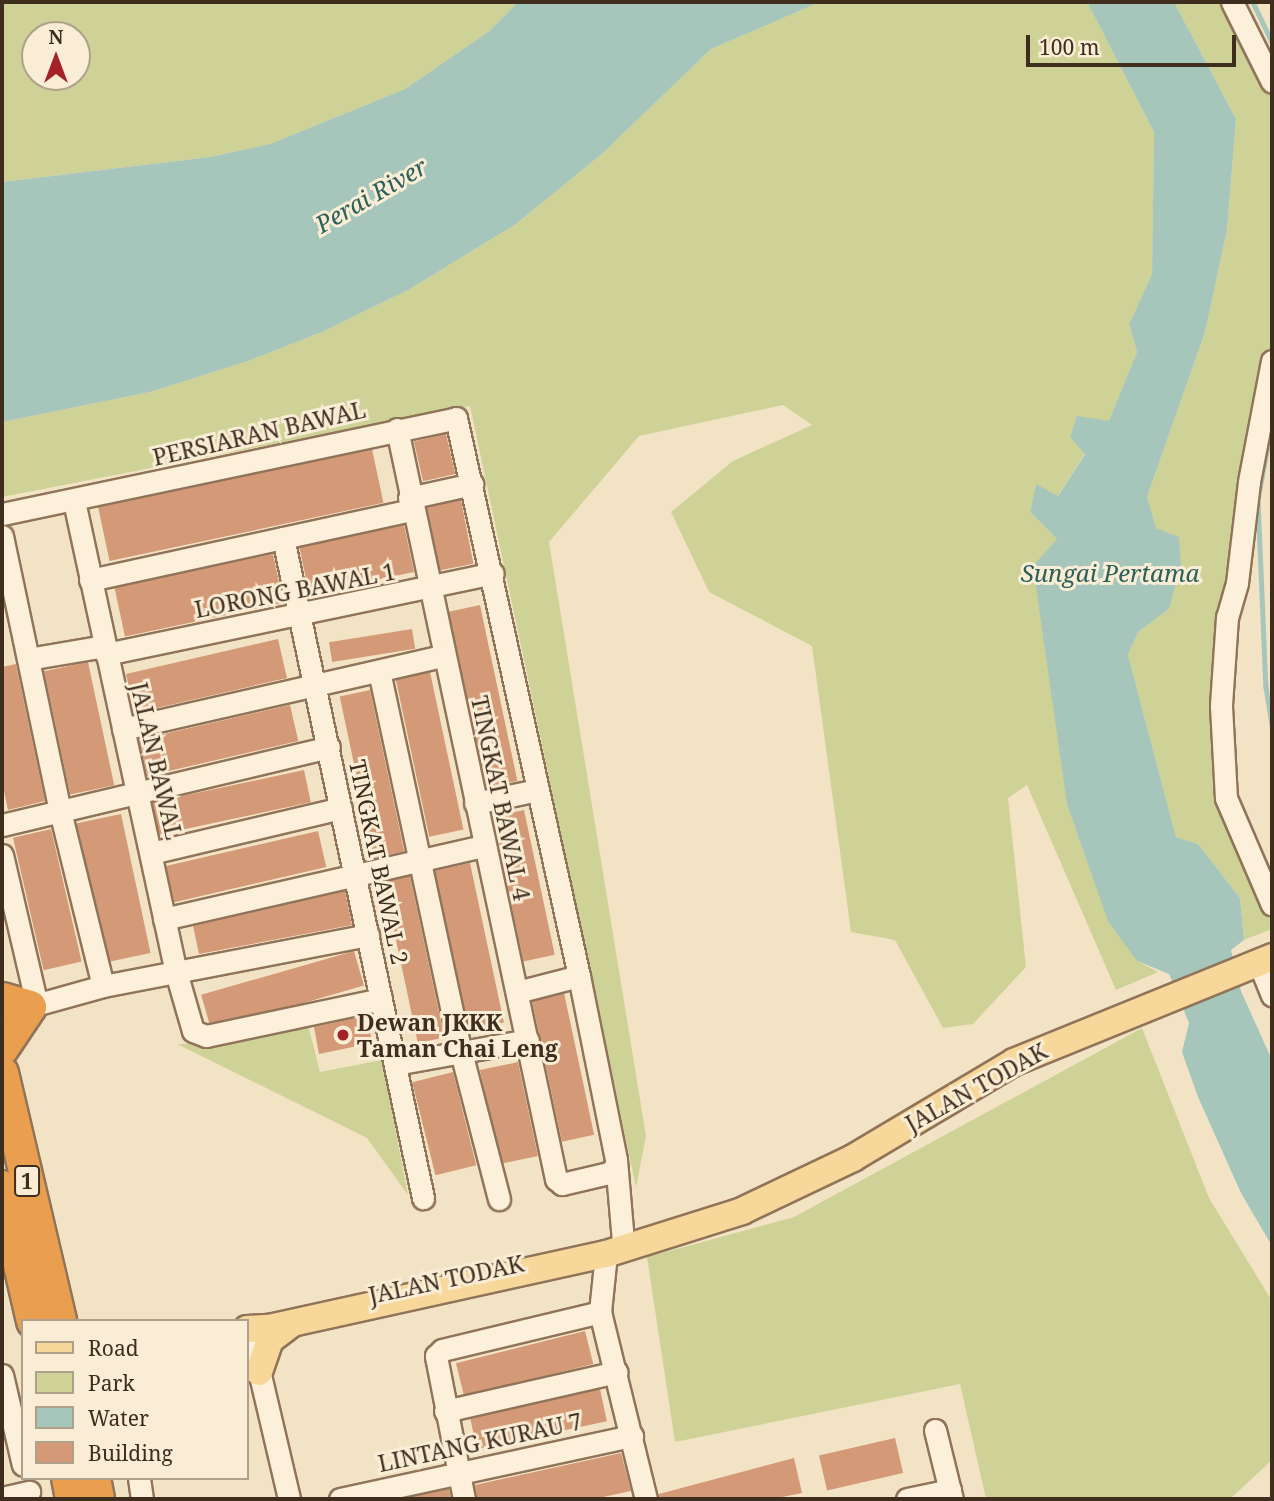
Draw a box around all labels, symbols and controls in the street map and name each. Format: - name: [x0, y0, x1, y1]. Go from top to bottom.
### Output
- north arrow: [21, 21, 91, 91]
- scale bar: [1029, 21, 1239, 65]
- text: N: [49, 24, 63, 50]
- text: 100 m: [1039, 33, 1100, 61]
- water label: Perai River: [310, 152, 432, 238]
- street label: PERSIARAN BAWAL: [150, 395, 368, 471]
- street label: LORONG BAWAL 1: [192, 557, 398, 623]
- water label: Sungai Pertama: [1021, 559, 1199, 587]
- street label: JALAN BAWAL: [125, 680, 189, 842]
- street label: TINGKAT BAWAL 4: [466, 693, 536, 903]
- street label: TINGKAT BAWAL 2: [344, 757, 414, 967]
- place label: Dewan JKKK Taman Chai Leng: [357, 1008, 558, 1062]
- marker: Dewan JKKK Taman Chai Leng: [335, 1027, 351, 1043]
- street label: JALAN TODAK: [900, 1037, 1052, 1137]
- road number: 1: [13, 1164, 41, 1198]
- street label: JALAN TODAK: [366, 1249, 526, 1309]
- legend: [21, 1319, 248, 1480]
- text: Road: [88, 1334, 139, 1362]
- text: Park: [88, 1369, 135, 1397]
- text: Water: [88, 1404, 149, 1432]
- street label: LINTANG KURAU 7: [375, 1407, 585, 1477]
- text: Building: [88, 1439, 173, 1467]

